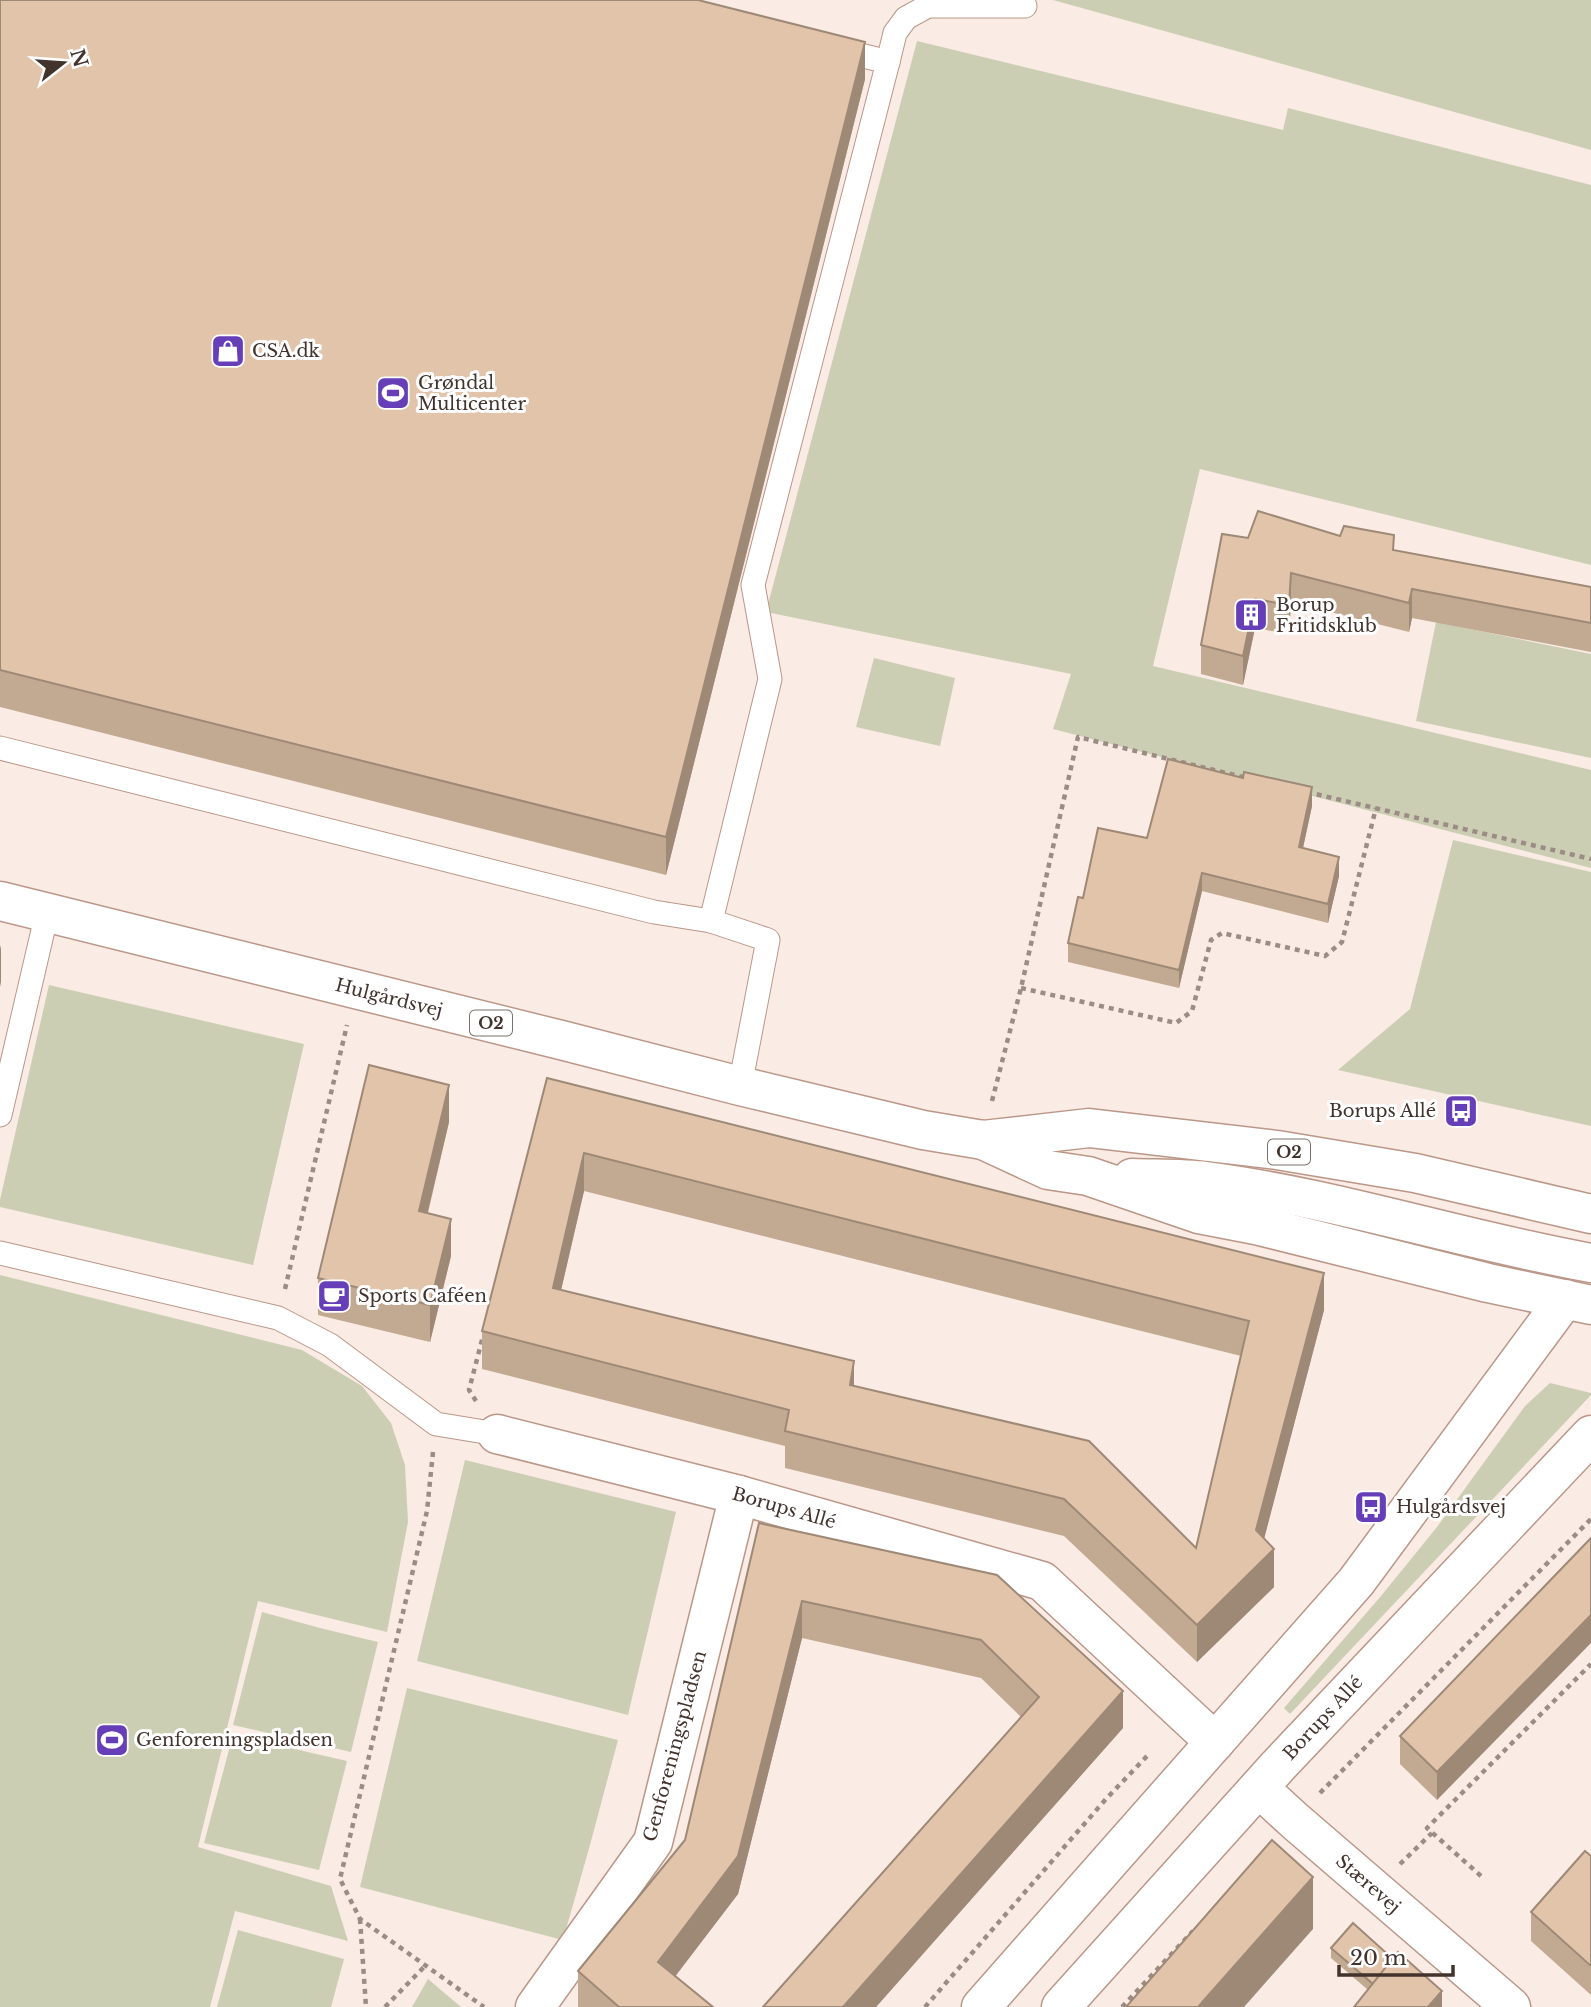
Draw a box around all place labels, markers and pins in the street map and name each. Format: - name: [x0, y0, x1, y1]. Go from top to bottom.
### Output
- shop icon: CSA.dk: [209, 332, 247, 370]
- place label: CSA.dk: [252, 340, 320, 362]
- place label: Grøndal Multicenter: [418, 372, 527, 415]
- sports icon: Grøndal Multicenter: [374, 374, 412, 412]
- place label: Borup Fritidsklub: [1276, 594, 1377, 637]
- building icon: Borup Fritidsklub: [1232, 596, 1270, 634]
- bus stop icon: Borups Allé: [1442, 1092, 1480, 1130]
- place label: Borups Allé: [1329, 1100, 1436, 1122]
- cafe icon: Sports Caféen: [315, 1277, 353, 1315]
- place label: Sports Caféen: [358, 1285, 487, 1307]
- bus stop icon: Hulgårdsvej: [1352, 1488, 1390, 1526]
- place label: Hulgårdsvej: [1396, 1496, 1506, 1518]
- sports icon: Genforeningspladsen: [93, 1721, 131, 1759]
- place label: Genforeningspladsen: [136, 1729, 333, 1751]

